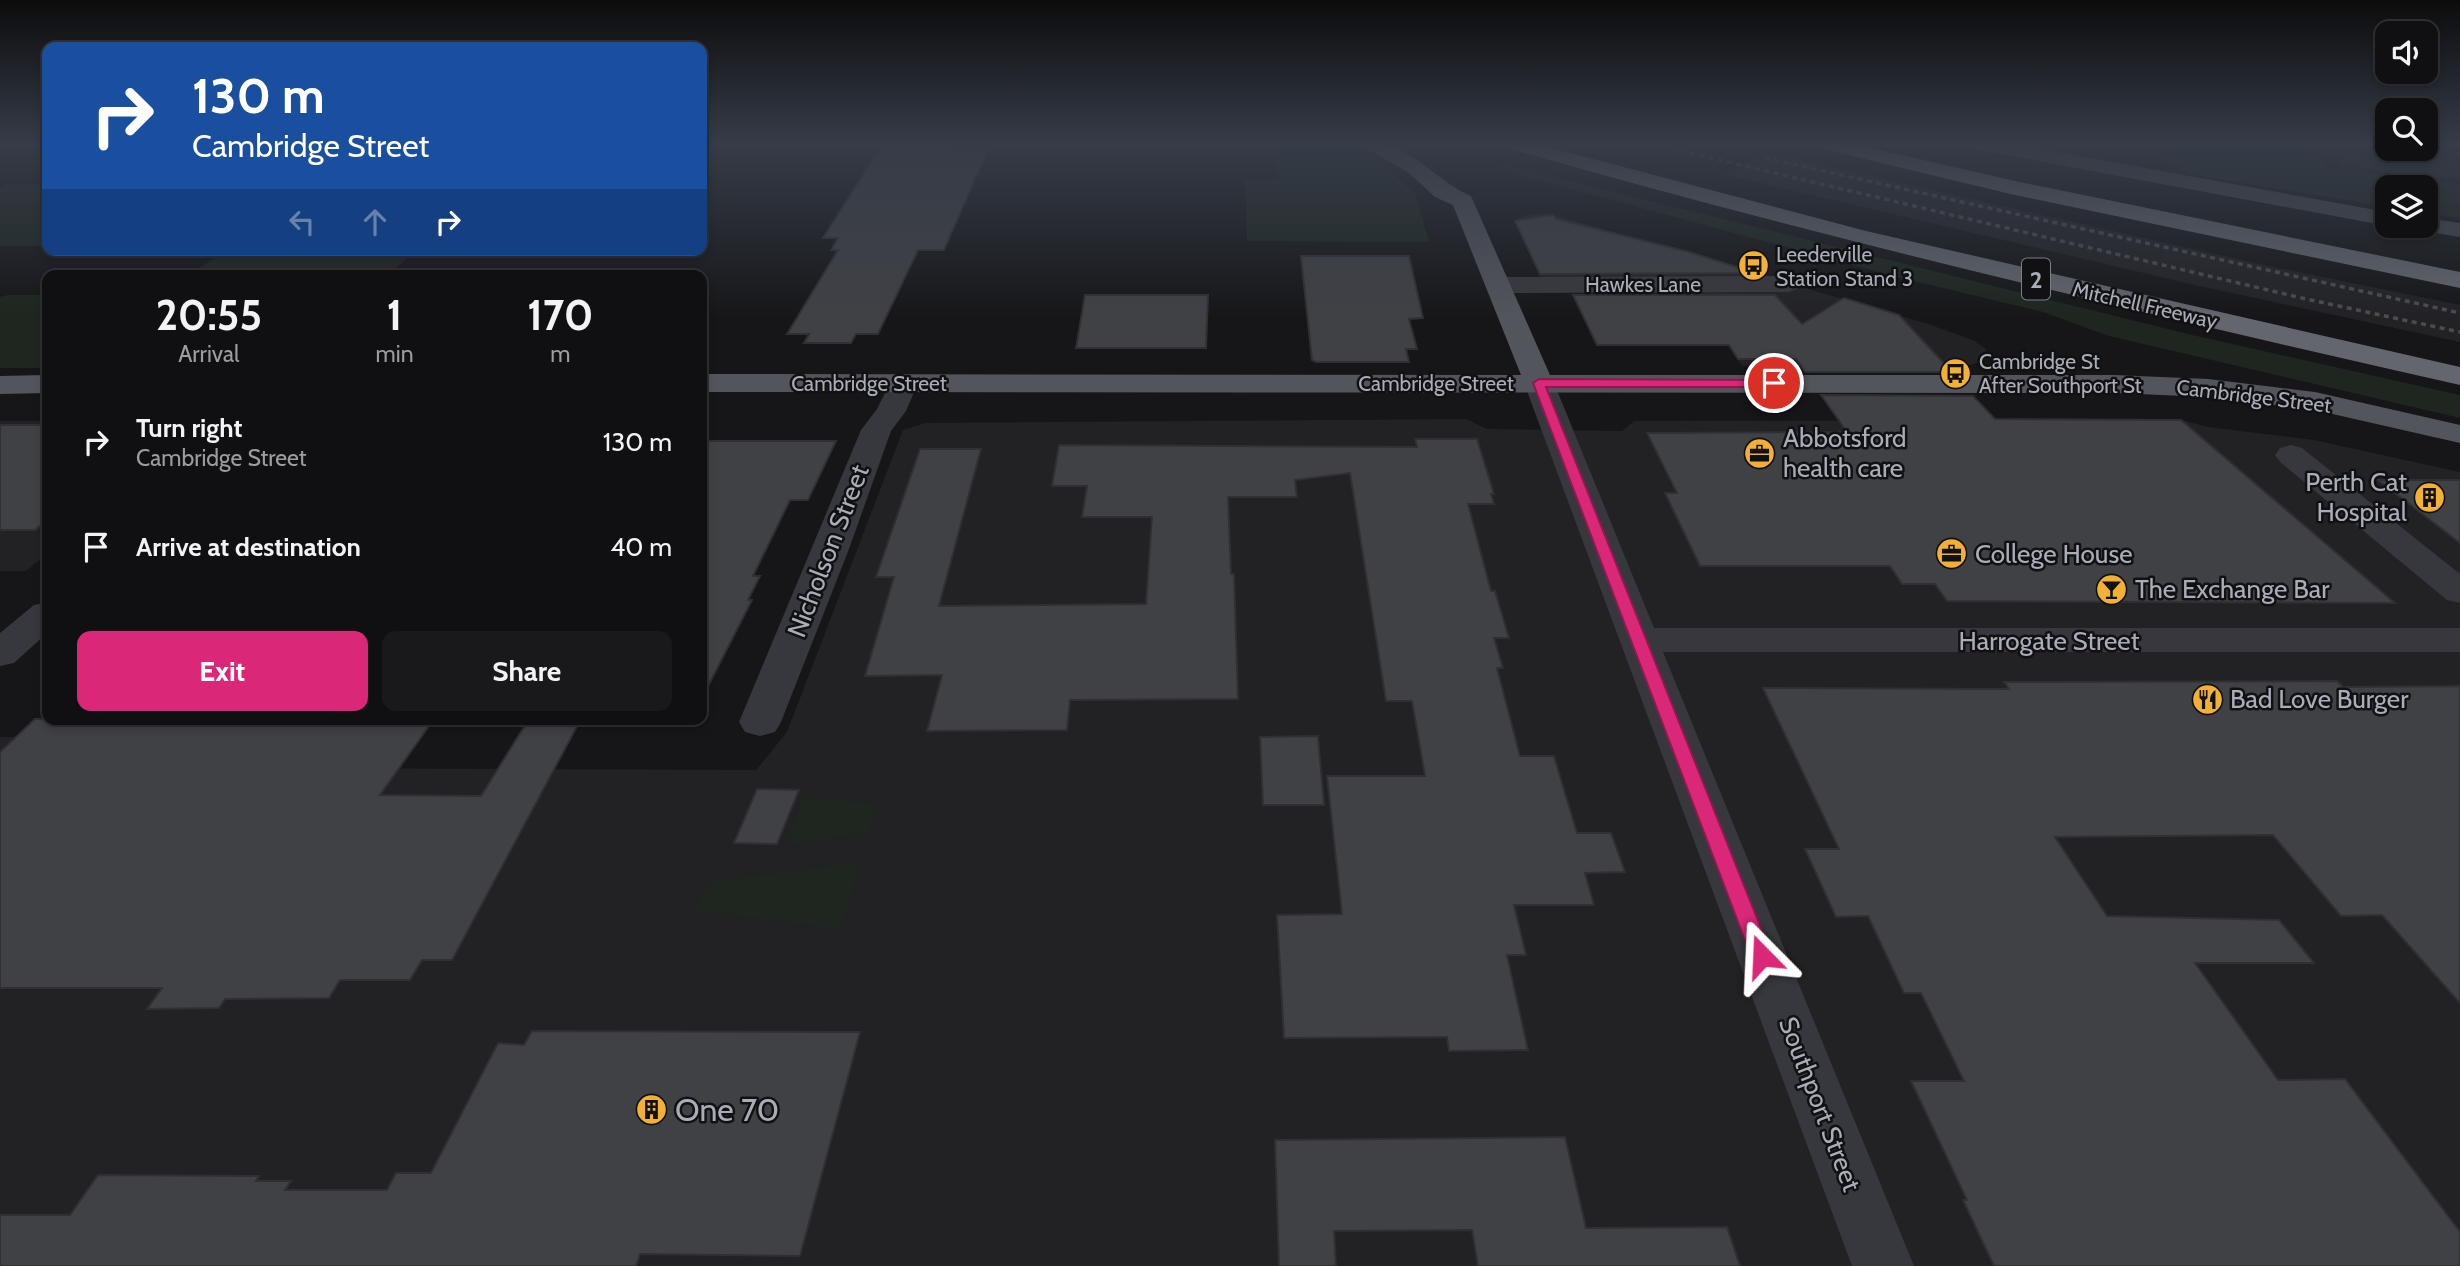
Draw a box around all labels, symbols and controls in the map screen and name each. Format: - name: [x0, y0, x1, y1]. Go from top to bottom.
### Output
- map controls: [2375, 21, 2438, 238]
- button: sound: [2375, 21, 2438, 84]
- text: 130 m: [192, 66, 325, 125]
- icon: right: [77, 70, 168, 161]
- button: search: [2375, 98, 2438, 161]
- text: Cambridge Street: [192, 126, 429, 165]
- button: layers: [2375, 175, 2438, 238]
- icon: left: [283, 203, 321, 241]
- icon: ahead: [356, 203, 394, 241]
- icon: right: [429, 203, 467, 241]
- place label: Leederville Station Stand 3: [1776, 242, 1913, 291]
- bus stop icon: Leederville Station Stand 3: [1736, 249, 1770, 283]
- road number: 2: [2022, 258, 2050, 300]
- street label: Hawkes Lane: [1585, 272, 1701, 297]
- street label: Mitchell Freeway: [2070, 276, 2220, 334]
- text: 20:55: [156, 289, 262, 341]
- text: 1: [387, 289, 402, 341]
- text: 170: [527, 289, 593, 341]
- text: Arrival: [178, 340, 239, 368]
- text: min: [376, 340, 414, 368]
- text: m: [550, 340, 570, 368]
- place label: Cambridge St After Southport St: [1979, 349, 2142, 398]
- pin: [1744, 353, 1804, 413]
- bus stop icon: Cambridge St After Southport St: [1939, 356, 1973, 390]
- icon: arrive: [1755, 364, 1793, 402]
- street label: Cambridge Street: [791, 371, 947, 396]
- street label: Cambridge Street: [1358, 371, 1514, 396]
- street label: Cambridge Street: [2175, 374, 2333, 418]
- text: Turn right: [136, 412, 242, 444]
- place label: Abbotsford health care: [1783, 422, 1906, 484]
- icon: right: [77, 423, 115, 461]
- text: 130 m: [603, 426, 672, 458]
- office icon: Abbotsford health care: [1743, 436, 1777, 470]
- text: Cambridge Street: [136, 444, 307, 472]
- street label: Nicholson Street: [780, 460, 876, 642]
- place label: Perth Cat Hospital: [2305, 466, 2407, 528]
- building icon: Perth Cat Hospital: [2413, 480, 2447, 514]
- icon: arrive: [77, 528, 115, 566]
- text: Arrive at destination: [136, 531, 361, 563]
- text: 40 m: [610, 531, 672, 563]
- office icon: College House: [1935, 537, 1969, 571]
- place label: College House: [1975, 538, 2133, 570]
- bar icon: The Exchange Bar: [2095, 572, 2129, 606]
- place label: The Exchange Bar: [2135, 573, 2330, 605]
- street label: Harrogate Street: [1959, 625, 2140, 657]
- button: Exit: [77, 631, 368, 711]
- button: Share: [382, 631, 672, 711]
- restaurant icon: Bad Love Burger: [2190, 682, 2224, 716]
- place label: Bad Love Burger: [2230, 683, 2409, 715]
- position arrow: [1725, 919, 1799, 993]
- street label: Southport Street: [1772, 1012, 1868, 1196]
- place label: One 70: [675, 1090, 779, 1129]
- building icon: One 70: [635, 1092, 669, 1126]

